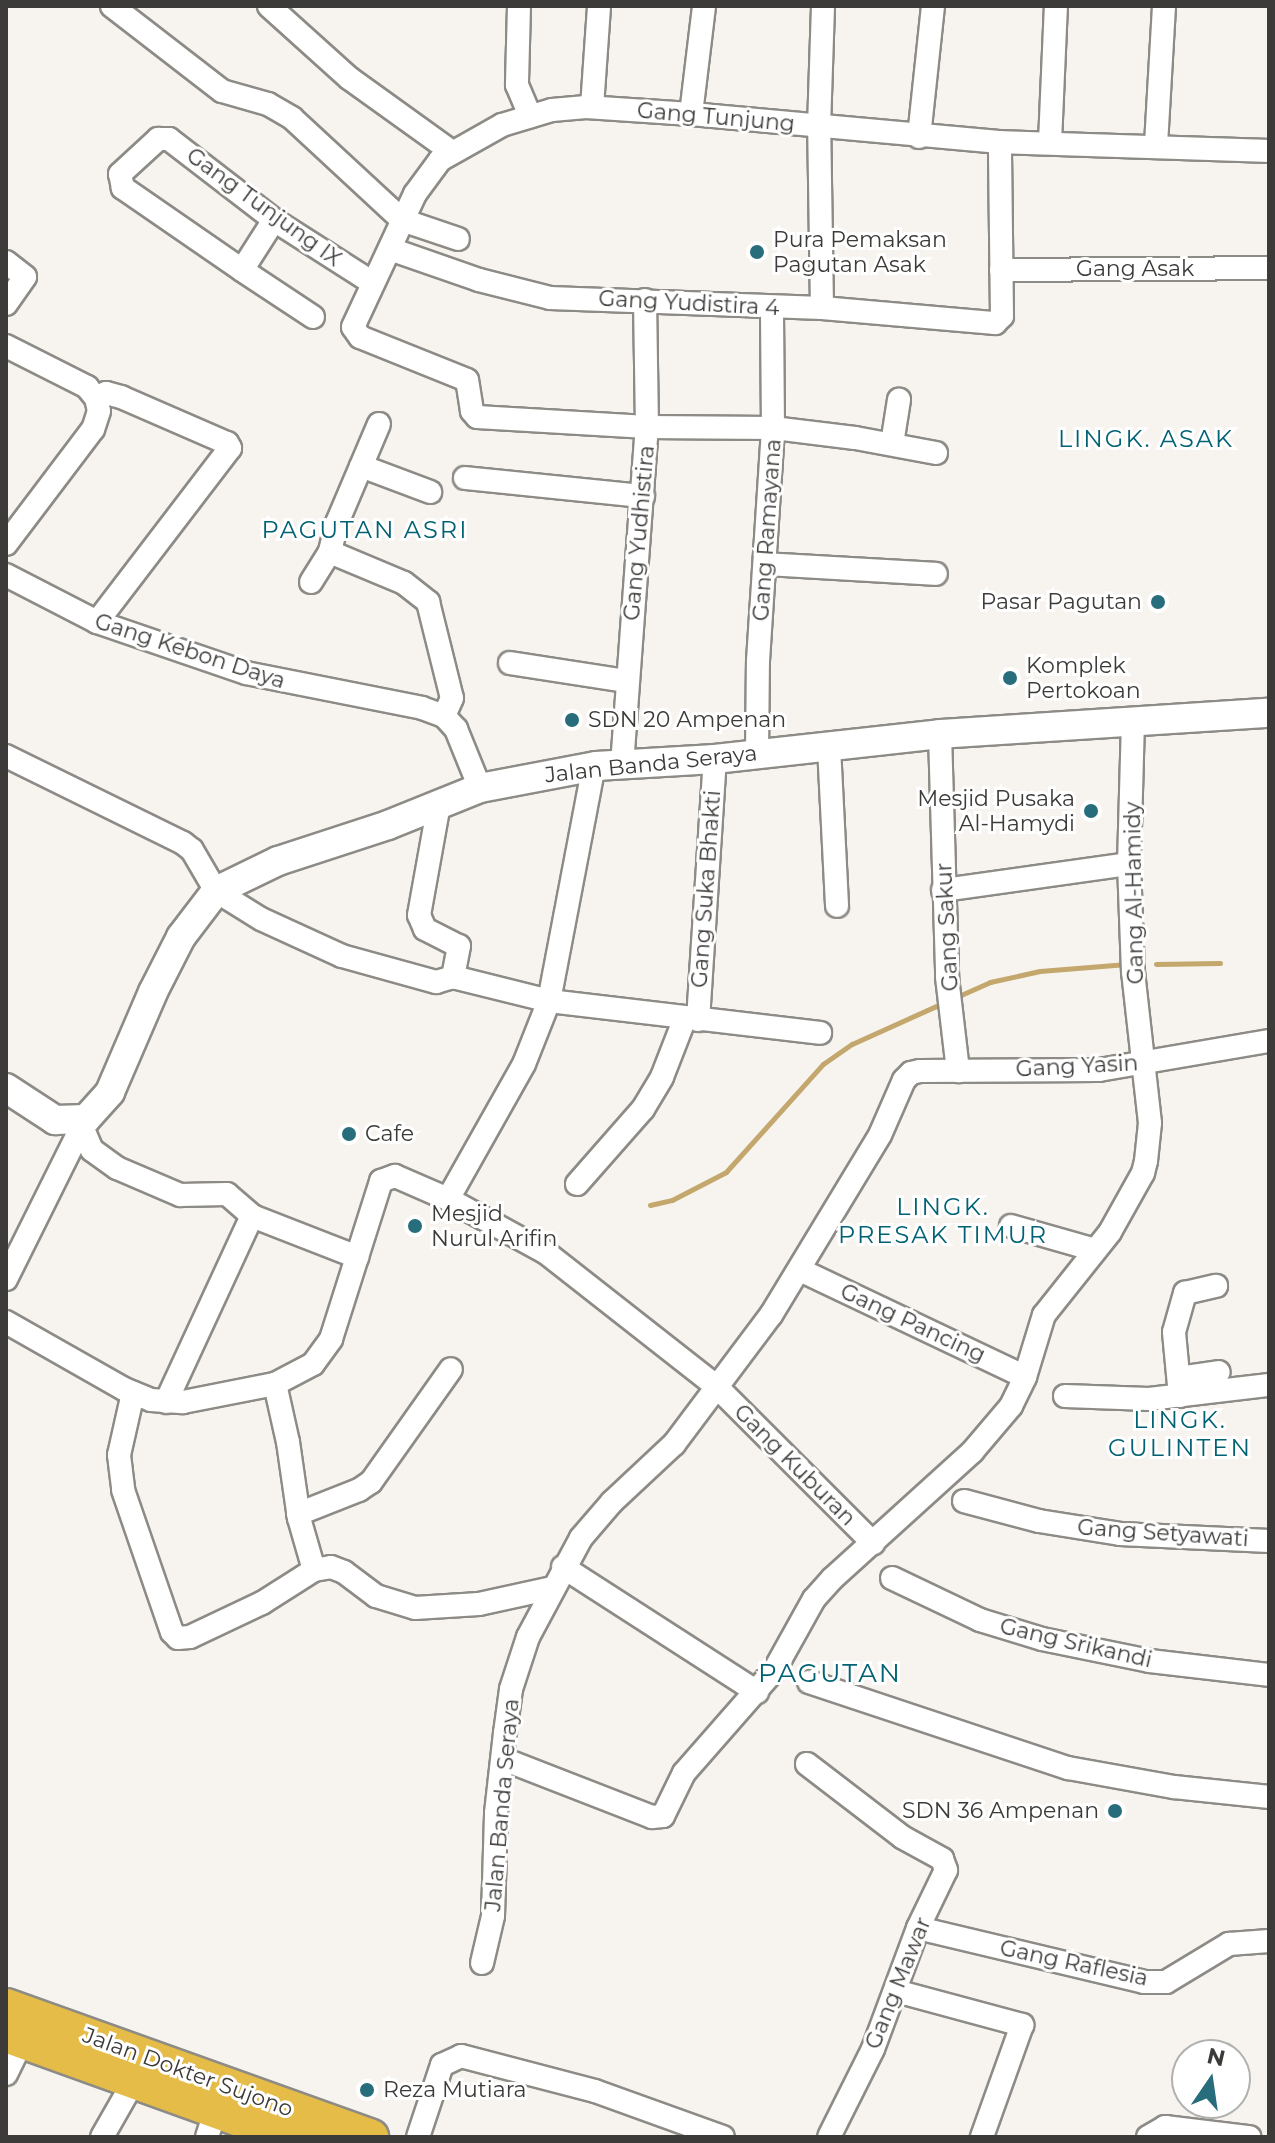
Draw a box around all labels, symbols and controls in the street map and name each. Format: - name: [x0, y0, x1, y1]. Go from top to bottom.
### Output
- street label: Gang Tunjung: [636, 97, 796, 137]
- street label: Gang Tunjung IX: [181, 142, 347, 272]
- place label: Pura Pemaksan Pagutan Asak: [773, 226, 947, 278]
- marker: Pura Pemaksan Pagutan Asak: [748, 243, 766, 261]
- street label: Gang Asak: [1076, 256, 1194, 282]
- street label: Gang Yudistira 4: [598, 285, 780, 321]
- district label: LINGK. ASAK: [1058, 425, 1234, 453]
- street label: Gang Ramayana: [747, 438, 787, 622]
- street label: Gang Yudhistira: [618, 444, 660, 622]
- district label: PAGUTAN ASRI: [262, 516, 468, 544]
- place label: Pasar Pagutan: [981, 589, 1142, 615]
- marker: Pasar Pagutan: [1149, 593, 1167, 611]
- street label: Gang Kebon Daya: [91, 608, 289, 694]
- place label: Komplek Pertokoan: [1026, 652, 1141, 704]
- marker: Komplek Pertokoan: [1001, 669, 1019, 687]
- place label: SDN 20 Ampenan: [588, 707, 786, 733]
- marker: SDN 20 Ampenan: [563, 711, 581, 729]
- street label: Jalan Banda Seraya: [543, 740, 759, 788]
- place label: Mesjid Pusaka Al-Hamydi: [917, 785, 1075, 836]
- street label: Gang Suka Bhakti: [686, 789, 726, 989]
- street label: Gang Al-Hamidy: [1119, 801, 1149, 985]
- marker: Mesjid Pusaka Al-Hamydi: [1082, 802, 1100, 820]
- street label: Gang Sakur: [930, 862, 964, 992]
- street label: Gang Yasin: [1015, 1050, 1139, 1082]
- place label: Cafe: [365, 1121, 414, 1147]
- marker: Cafe: [340, 1125, 358, 1143]
- district label: LINGK. PRESAK TIMUR: [838, 1193, 1048, 1249]
- place label: Mesjid Nurul Arifin: [431, 1200, 557, 1252]
- marker: Mesjid Nurul Arifin: [406, 1217, 424, 1235]
- street label: Gang Pancing: [836, 1278, 990, 1368]
- street label: Gang Kuburan: [729, 1399, 861, 1531]
- district label: LINGK. GULINTEN: [1108, 1406, 1252, 1462]
- street label: Gang Setyawati: [1076, 1514, 1250, 1552]
- street label: Gang Srikandi: [997, 1613, 1155, 1673]
- district label: PAGUTAN: [758, 1658, 902, 1690]
- street label: Jalan Banda Seraya: [480, 1698, 524, 1912]
- place label: SDN 36 Ampenan: [902, 1798, 1099, 1824]
- marker: SDN 36 Ampenan: [1106, 1802, 1124, 1820]
- street label: Gang Mawar: [860, 1913, 936, 2053]
- street label: Gang Raflesia: [998, 1934, 1150, 1992]
- street label: Jalan Dokter Sujono: [79, 2022, 297, 2122]
- north arrow: [1171, 2039, 1251, 2119]
- text: N: [1204, 2042, 1228, 2072]
- place label: Reza Mutiara: [383, 2077, 527, 2103]
- marker: Reza Mutiara: [358, 2081, 376, 2099]

